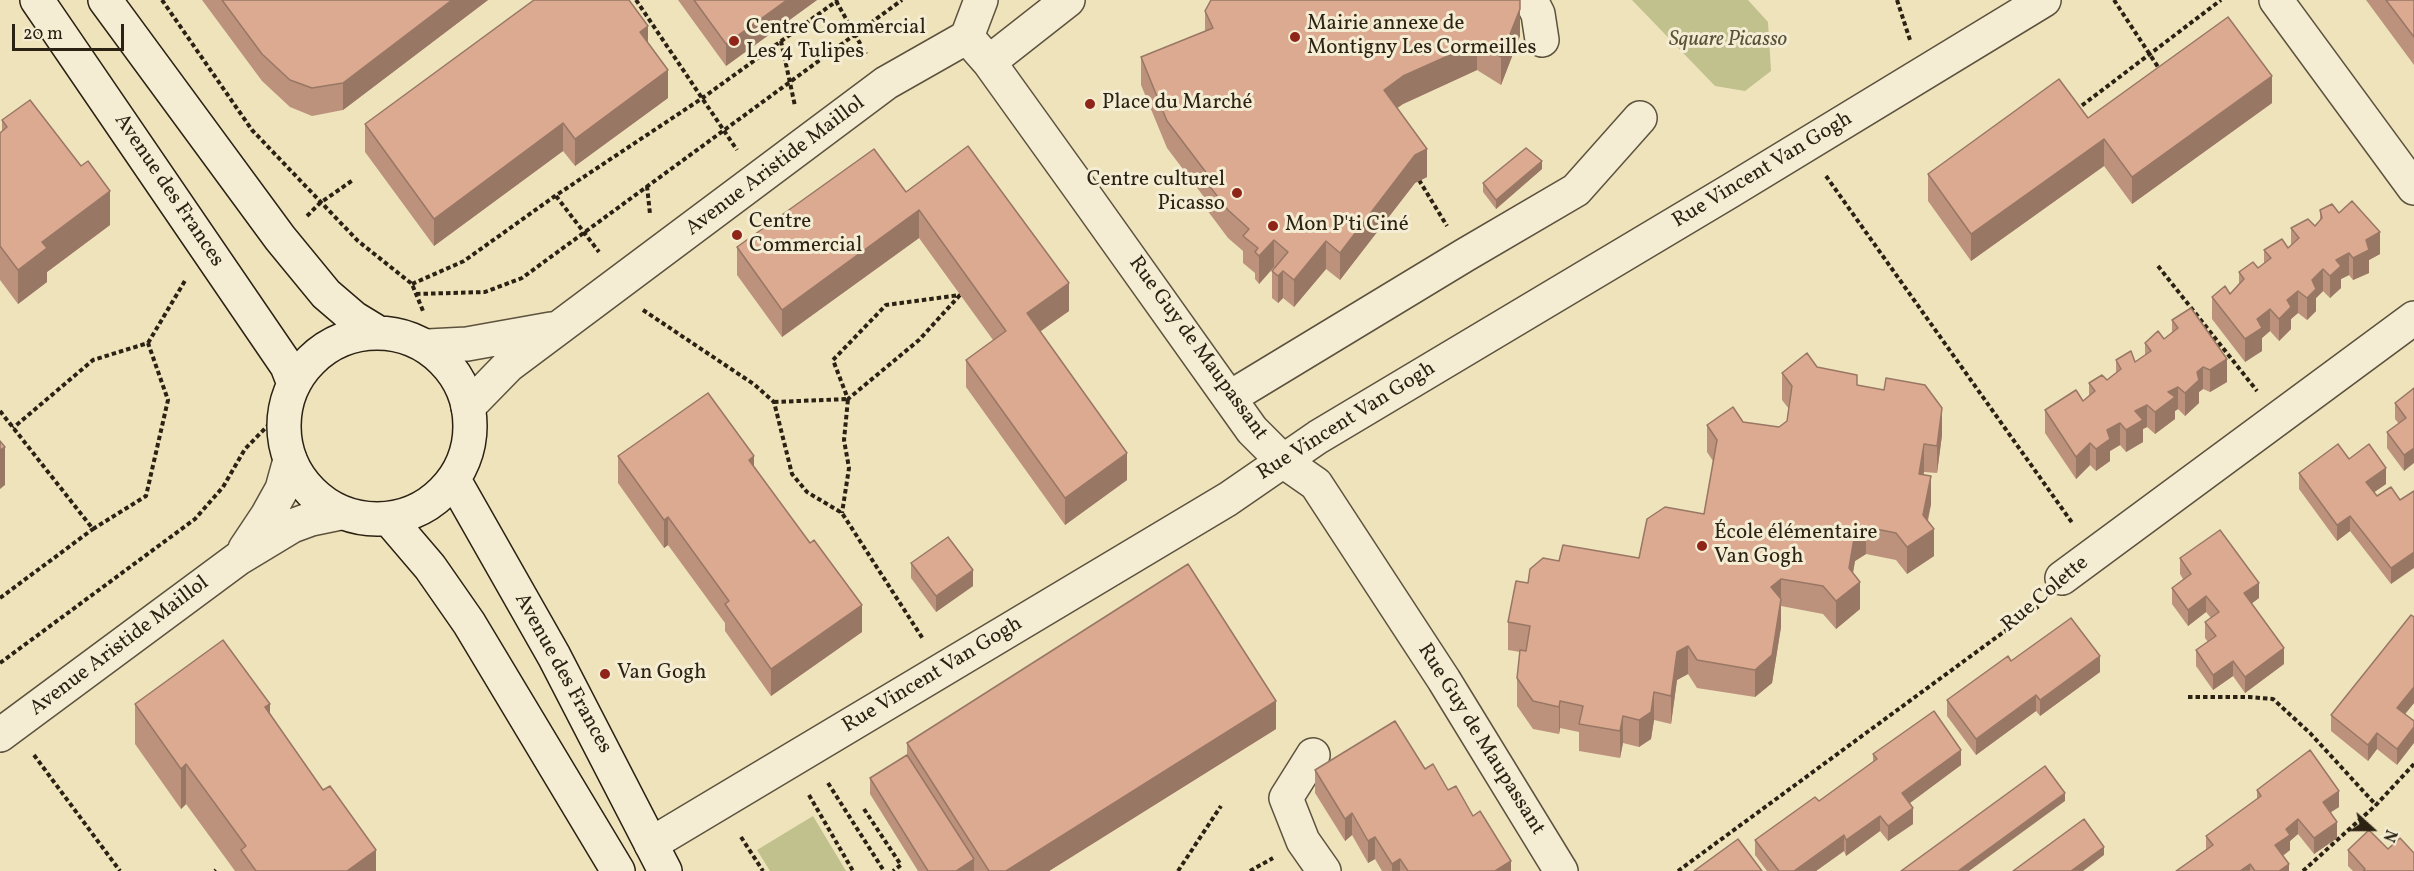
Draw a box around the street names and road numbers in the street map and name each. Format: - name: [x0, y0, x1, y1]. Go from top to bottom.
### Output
- street label: Avenue Aristide Maillol: [682, 91, 870, 243]
- street label: Rue Vincent Van Gogh: [1668, 107, 1858, 235]
- street label: Avenue des Frances: [107, 110, 229, 272]
- street label: Rue Guy de Maupassant: [1122, 252, 1272, 446]
- street label: Rue Vincent Van Gogh: [1253, 357, 1441, 487]
- street label: Rue Colette: [1997, 551, 2095, 639]
- street label: Avenue Aristide Maillol: [26, 571, 214, 723]
- street label: Avenue des Frances: [508, 590, 616, 758]
- street label: Rue Vincent Van Gogh: [838, 612, 1028, 740]
- street label: Rue Guy de Maupassant: [1411, 640, 1549, 840]

